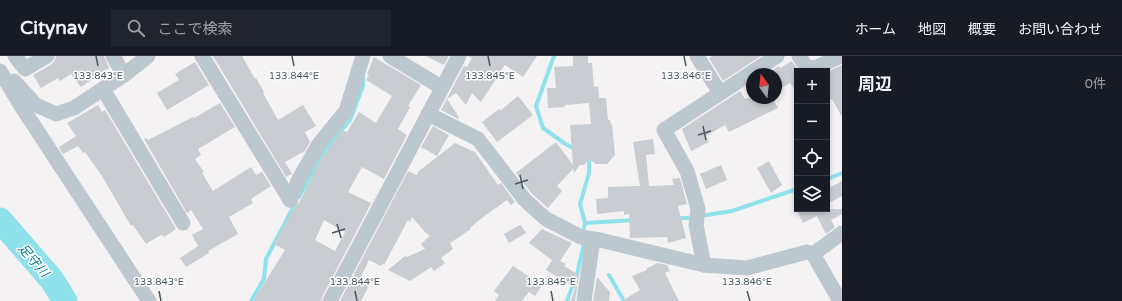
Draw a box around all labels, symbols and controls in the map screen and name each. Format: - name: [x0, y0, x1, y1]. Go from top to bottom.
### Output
- search box: [111, 10, 391, 46]
- text: Citynav: [20, 17, 87, 39]
- icon: search: [125, 17, 147, 39]
- text: ここで検索: [157, 20, 232, 38]
- text: ホーム: [854, 21, 896, 38]
- text: 地図: [918, 21, 946, 38]
- text: 概要: [968, 21, 996, 38]
- text: お問い合わせ: [1018, 21, 1102, 38]
- north arrow: [746, 68, 782, 104]
- map controls: [794, 68, 830, 212]
- button: +: [794, 68, 830, 104]
- text: 133.843°E: [73, 70, 123, 82]
- text: 133.844°E: [269, 70, 319, 82]
- text: 133.845°E: [465, 70, 515, 82]
- text: 133.846°E: [661, 70, 711, 82]
- text: 周辺: [858, 74, 892, 95]
- text: 0件: [1085, 76, 1106, 92]
- button: −: [794, 104, 830, 140]
- button: locate: [794, 140, 830, 176]
- button: layers: [794, 176, 830, 212]
- water label: 足守川: [14, 241, 53, 282]
- text: 133.843°E: [134, 276, 184, 288]
- text: 133.844°E: [330, 276, 380, 288]
- text: 133.845°E: [526, 276, 576, 288]
- text: 133.846°E: [722, 276, 772, 288]

